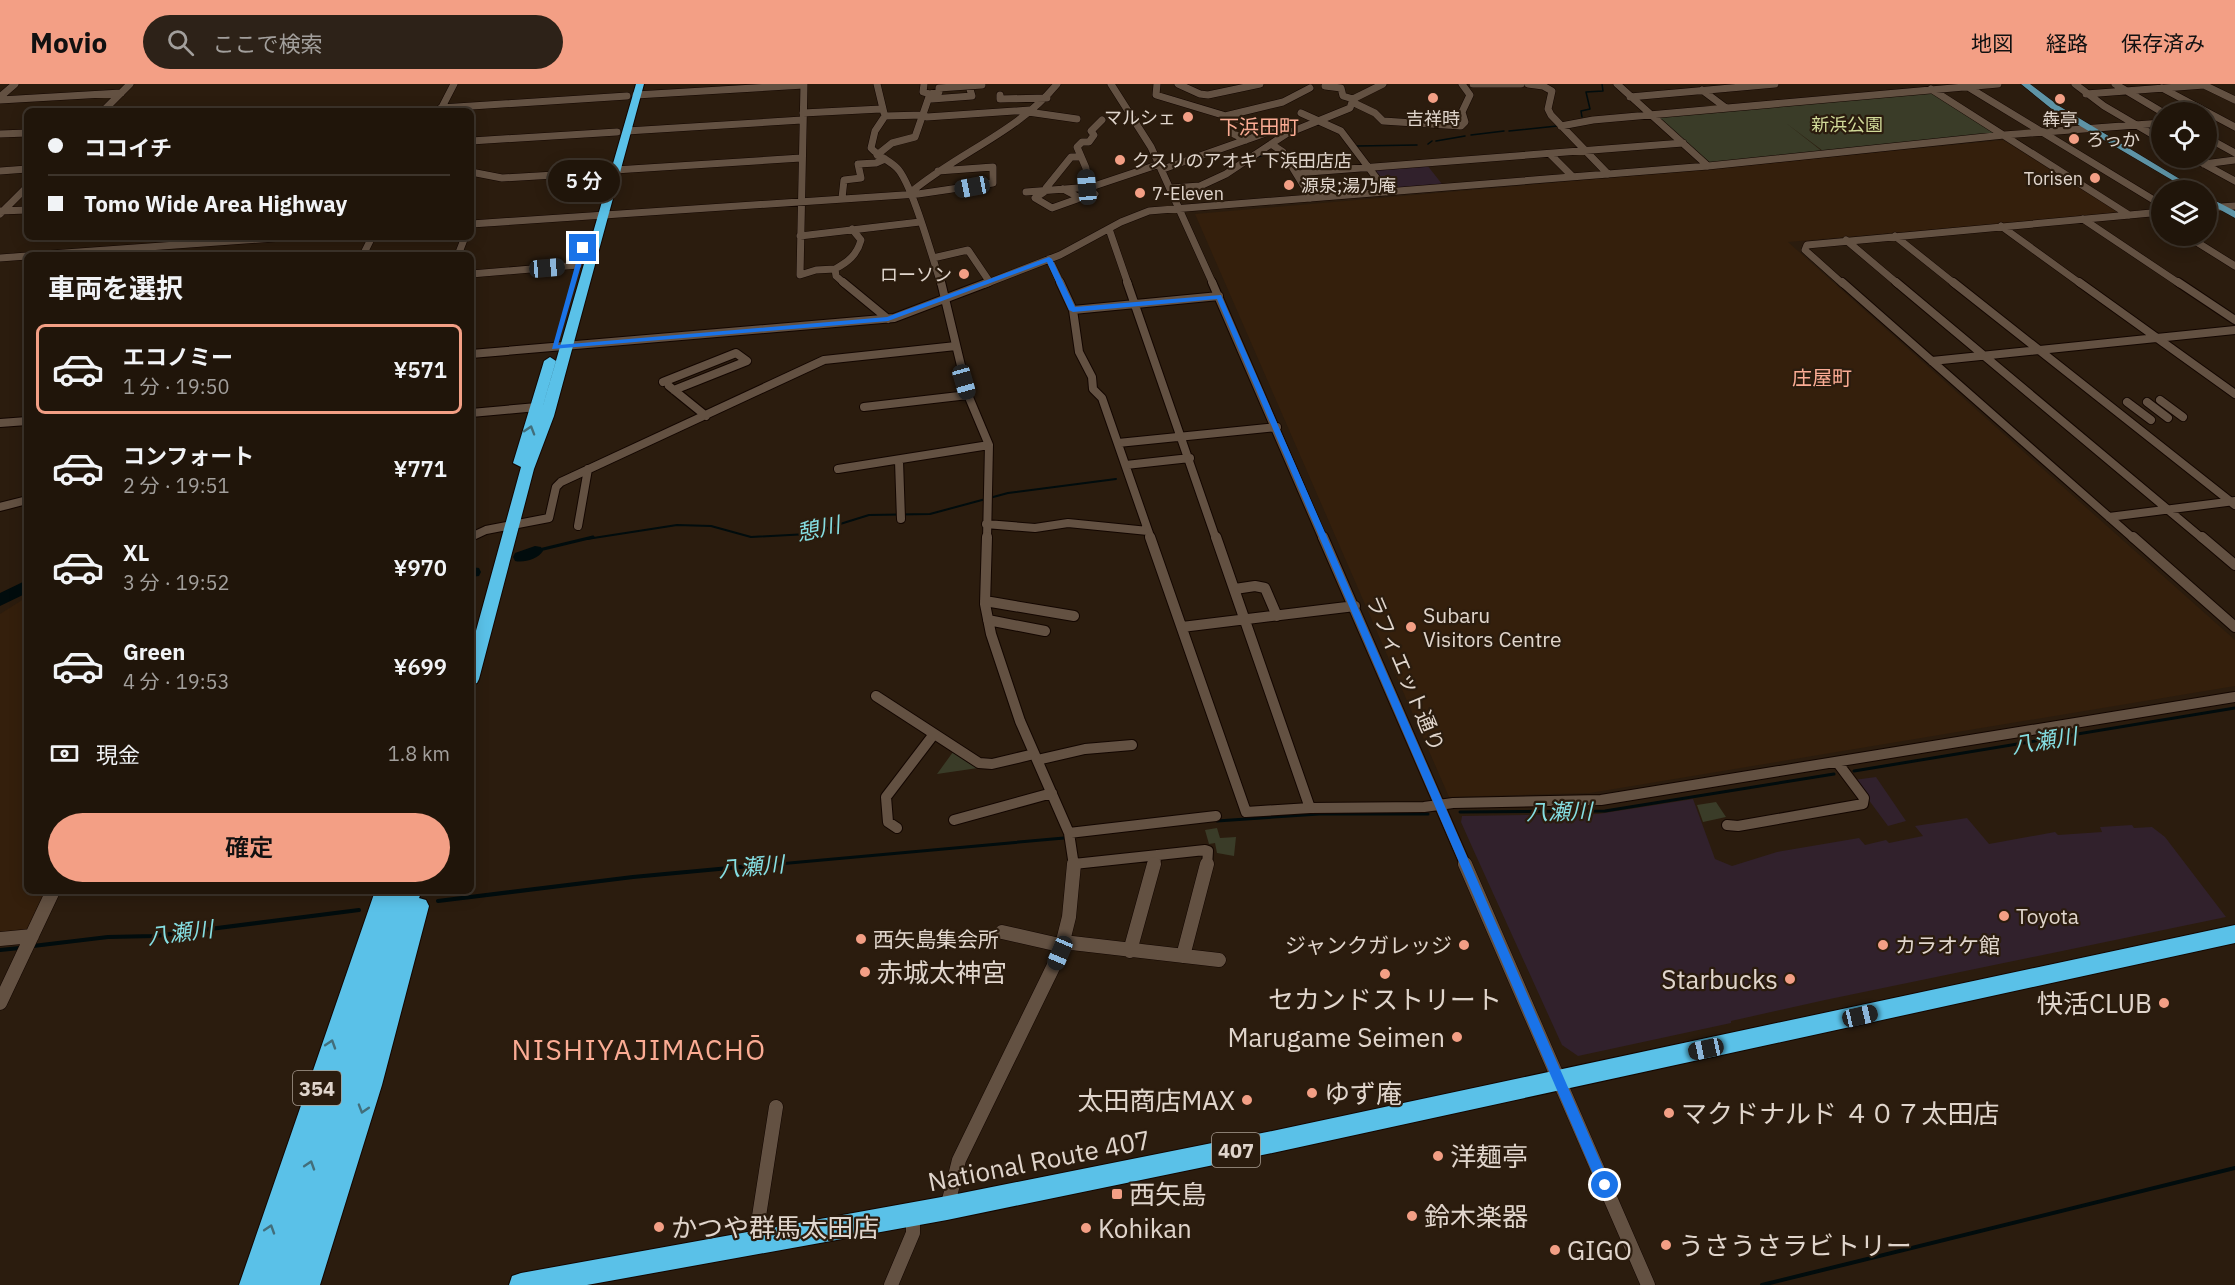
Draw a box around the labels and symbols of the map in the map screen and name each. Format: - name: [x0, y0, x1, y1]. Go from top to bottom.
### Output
- marker: 吉祥時: [1426, 91, 1440, 105]
- marker: 犇亭: [2053, 92, 2067, 106]
- place label: マルシェ: [1104, 106, 1176, 129]
- place label: 吉祥時: [1406, 107, 1460, 130]
- place label: 犇亭: [2042, 108, 2078, 131]
- marker: マルシェ: [1181, 110, 1195, 124]
- district label: 下浜田町: [1219, 113, 1299, 140]
- park label: 新浜公園: [1811, 113, 1883, 136]
- place label: ろっか: [2086, 128, 2140, 151]
- marker: ろっか: [2067, 132, 2081, 146]
- place label: クスリのアオキ 下浜田店店: [1132, 149, 1352, 172]
- marker: クスリのアオキ 下浜田店店: [1113, 153, 1127, 167]
- callout: 5 分: [547, 161, 619, 203]
- place label: Torisen: [2024, 167, 2083, 190]
- car: [1076, 168, 1098, 206]
- marker: Torisen: [2088, 171, 2102, 185]
- place label: 源泉;湯乃庵: [1301, 174, 1396, 197]
- car: [953, 175, 991, 199]
- marker: 源泉;湯乃庵: [1282, 178, 1296, 192]
- place label: 7-Eleven: [1152, 182, 1224, 205]
- marker: 7-Eleven: [1133, 186, 1147, 200]
- route end: [569, 234, 596, 261]
- car: [528, 257, 566, 279]
- place label: ローソン: [880, 263, 952, 286]
- marker: ローソン: [957, 267, 971, 281]
- car: [950, 362, 978, 402]
- district label: 庄屋町: [1792, 364, 1852, 391]
- one-way arrow: [523, 425, 535, 436]
- water label: 憩川: [793, 509, 844, 547]
- street label: ラフィエット通り: [1360, 590, 1452, 756]
- place label: Subaru Visitors Centre: [1423, 601, 1561, 653]
- marker: Subaru Visitors Centre: [1404, 620, 1418, 634]
- water label: 八瀬川: [2009, 720, 2081, 759]
- water label: 八瀬川: [1526, 796, 1594, 826]
- water label: 八瀬川: [717, 849, 787, 883]
- place label: Toyota: [2016, 902, 2079, 930]
- marker: Toyota: [1997, 909, 2011, 923]
- water label: 八瀬川: [145, 913, 216, 950]
- place label: 西矢島集会所: [873, 925, 999, 953]
- place label: ジャンクガレッジ: [1285, 931, 1452, 959]
- place label: カラオケ館: [1895, 931, 2000, 959]
- marker: 西矢島集会所: [854, 932, 868, 946]
- car: [1045, 933, 1075, 973]
- marker: ジャンクガレッジ: [1457, 938, 1471, 952]
- marker: カラオケ館: [1876, 938, 1890, 952]
- place label: 赤城太神宮: [877, 955, 1007, 989]
- place label: Starbucks: [1661, 962, 1778, 996]
- marker: 赤城太神宮: [858, 965, 872, 979]
- marker: セカンドストリート: [1378, 967, 1392, 981]
- marker: Starbucks: [1783, 972, 1797, 986]
- place label: セカンドストリート: [1268, 982, 1502, 1016]
- place label: 快活CLUB: [2037, 986, 2152, 1020]
- marker: 快活CLUB: [2157, 996, 2171, 1010]
- car: [1840, 1003, 1880, 1029]
- place label: Marugame Seimen: [1227, 1020, 1445, 1054]
- marker: Marugame Seimen: [1450, 1030, 1464, 1044]
- district label: NISHIYAJIMACHŌ: [511, 1031, 767, 1068]
- car: [1687, 1036, 1725, 1062]
- one-way arrow: [324, 1039, 337, 1050]
- road number: 354: [293, 1071, 341, 1105]
- place label: ゆず庵: [1324, 1076, 1402, 1110]
- place label: 太田商店MAX: [1077, 1083, 1235, 1117]
- marker: ゆず庵: [1305, 1086, 1319, 1100]
- marker: 太田商店MAX: [1240, 1093, 1254, 1107]
- place label: マクドナルド ４０７太田店: [1681, 1096, 1999, 1130]
- one-way arrow: [358, 1103, 370, 1114]
- marker: マクドナルド ４０７太田店: [1662, 1106, 1676, 1120]
- street label: National Route 407: [925, 1122, 1153, 1198]
- road number: 407: [1212, 1133, 1260, 1167]
- place label: 洋麺亭: [1450, 1139, 1528, 1173]
- marker: 洋麺亭: [1431, 1149, 1445, 1163]
- one-way arrow: [303, 1160, 315, 1171]
- route start: [1591, 1171, 1618, 1198]
- place label: 西矢島: [1129, 1177, 1207, 1211]
- marker: 西矢島: [1110, 1187, 1124, 1201]
- place label: 鈴木楽器: [1424, 1199, 1528, 1233]
- marker: 鈴木楽器: [1405, 1209, 1419, 1223]
- place label: かつや群馬太田店: [671, 1210, 879, 1244]
- place label: Kohikan: [1098, 1211, 1192, 1245]
- marker: かつや群馬太田店: [652, 1220, 666, 1234]
- marker: Kohikan: [1079, 1221, 1093, 1235]
- one-way arrow: [263, 1225, 275, 1235]
- place label: うさうさラビトリー: [1678, 1228, 1912, 1262]
- place label: GIGO: [1567, 1233, 1632, 1267]
- marker: うさうさラビトリー: [1659, 1238, 1673, 1252]
- marker: GIGO: [1548, 1243, 1562, 1257]

